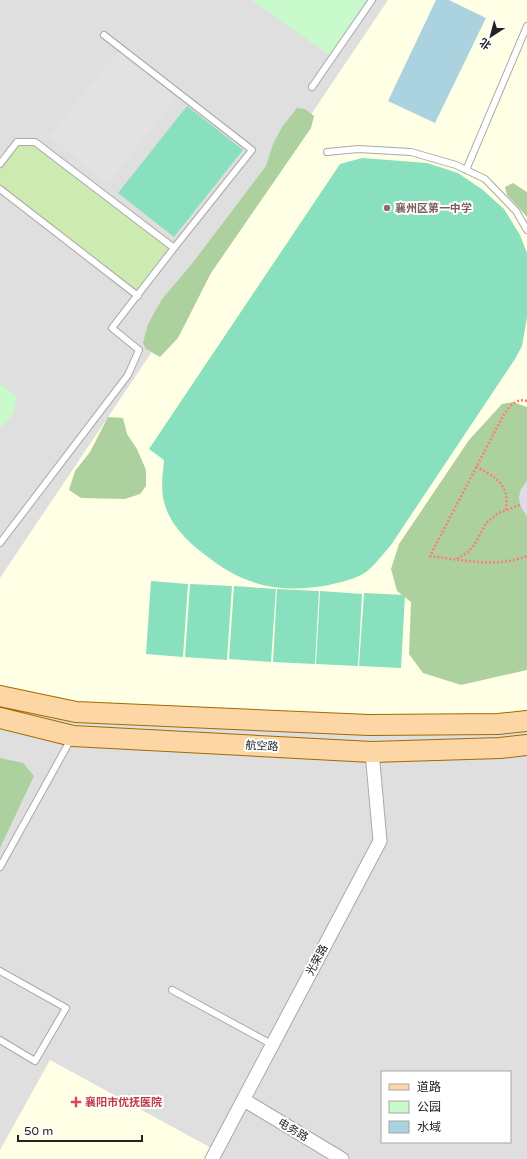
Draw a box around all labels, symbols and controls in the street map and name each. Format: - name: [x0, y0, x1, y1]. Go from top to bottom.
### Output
- north arrow: [471, 16, 511, 56]
- text: 北: [477, 35, 494, 52]
- place label: 襄州区第一中学: [395, 202, 472, 215]
- marker: 襄州区第一中学: [382, 203, 392, 213]
- street label: 航空路: [245, 739, 279, 753]
- street label: 光荣路: [304, 942, 330, 978]
- legend: [381, 1071, 511, 1143]
- text: 道路: [417, 1080, 441, 1094]
- marker: 襄阳市优抚医院: [70, 1096, 82, 1108]
- place label: 襄阳市优抚医院: [85, 1096, 162, 1109]
- text: 公园: [417, 1100, 441, 1114]
- street label: 电务路: [276, 1116, 310, 1144]
- scale bar: [18, 1117, 142, 1143]
- text: 水域: [417, 1120, 441, 1134]
- text: 50 m: [24, 1124, 53, 1138]

